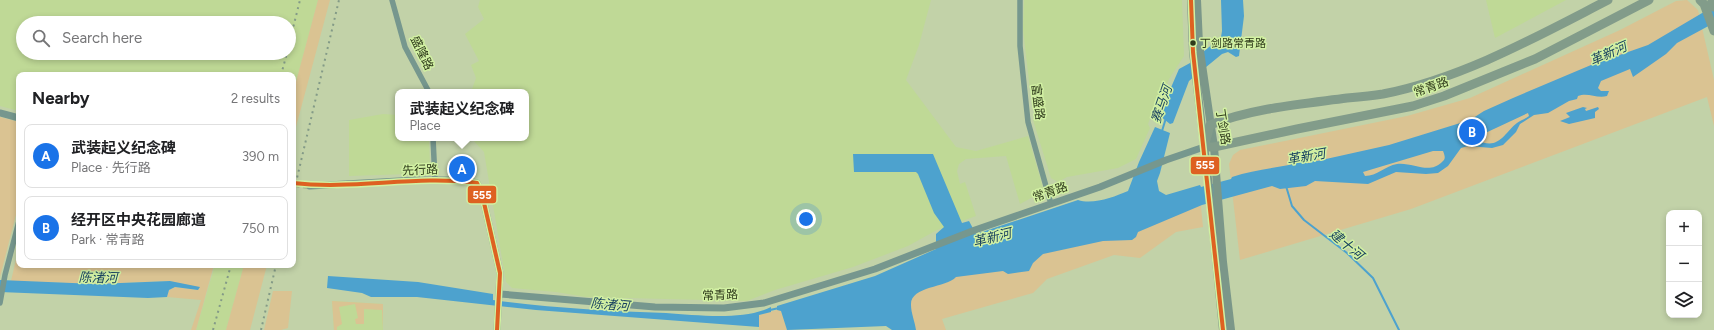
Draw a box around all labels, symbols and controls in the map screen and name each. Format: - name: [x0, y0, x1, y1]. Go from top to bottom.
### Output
- search box: [16, 16, 296, 60]
- icon: search: [30, 27, 52, 49]
- text: Search here: [62, 29, 142, 47]
- street label: 盛隆路: [408, 34, 436, 72]
- place label: 丁剑路常青路: [1200, 37, 1266, 50]
- water label: 革新河: [1587, 37, 1632, 68]
- marker: 丁剑路常青路: [1188, 38, 1198, 48]
- street label: 常青路: [1412, 75, 1450, 99]
- water label: 赛马河: [1148, 80, 1176, 125]
- street label: 富盛路: [1029, 83, 1047, 121]
- text: Nearby: [32, 88, 90, 108]
- popup: [395, 89, 529, 141]
- text: 2 results: [231, 91, 280, 106]
- text: 武装起义纪念碑: [409, 100, 515, 118]
- street label: 丁剑路: [1213, 108, 1233, 146]
- pin: B: [1459, 117, 1485, 147]
- text: Place: [409, 118, 441, 133]
- text: 武装起义纪念碑: [71, 139, 176, 157]
- water label: 革新河: [1286, 145, 1330, 167]
- text: A: [41, 149, 51, 164]
- text: 390 m: [242, 149, 279, 164]
- pin: A: [449, 154, 475, 184]
- line badge: 555: [1190, 156, 1220, 175]
- text: 555: [1195, 159, 1215, 172]
- text: Place · 先行路: [71, 160, 151, 175]
- street label: 先行路: [402, 162, 438, 178]
- street label: 常青路: [1031, 180, 1069, 204]
- line badge: 555: [467, 185, 497, 204]
- text: 555: [472, 189, 492, 202]
- your location: [796, 209, 816, 229]
- map controls: [1666, 210, 1702, 318]
- button: +: [1666, 210, 1702, 246]
- text: 经开区中央花园廊道: [71, 211, 206, 229]
- text: B: [42, 221, 50, 236]
- text: 750 m: [242, 221, 279, 236]
- water label: 革新河: [971, 225, 1016, 249]
- water label: 建十河: [1327, 226, 1369, 265]
- text: Park · 常青路: [71, 232, 144, 247]
- button: −: [1666, 246, 1702, 282]
- water label: 陈渚河: [78, 270, 121, 285]
- button: layers: [1666, 282, 1702, 318]
- street label: 常青路: [702, 287, 738, 303]
- water label: 陈渚河: [590, 295, 633, 314]

